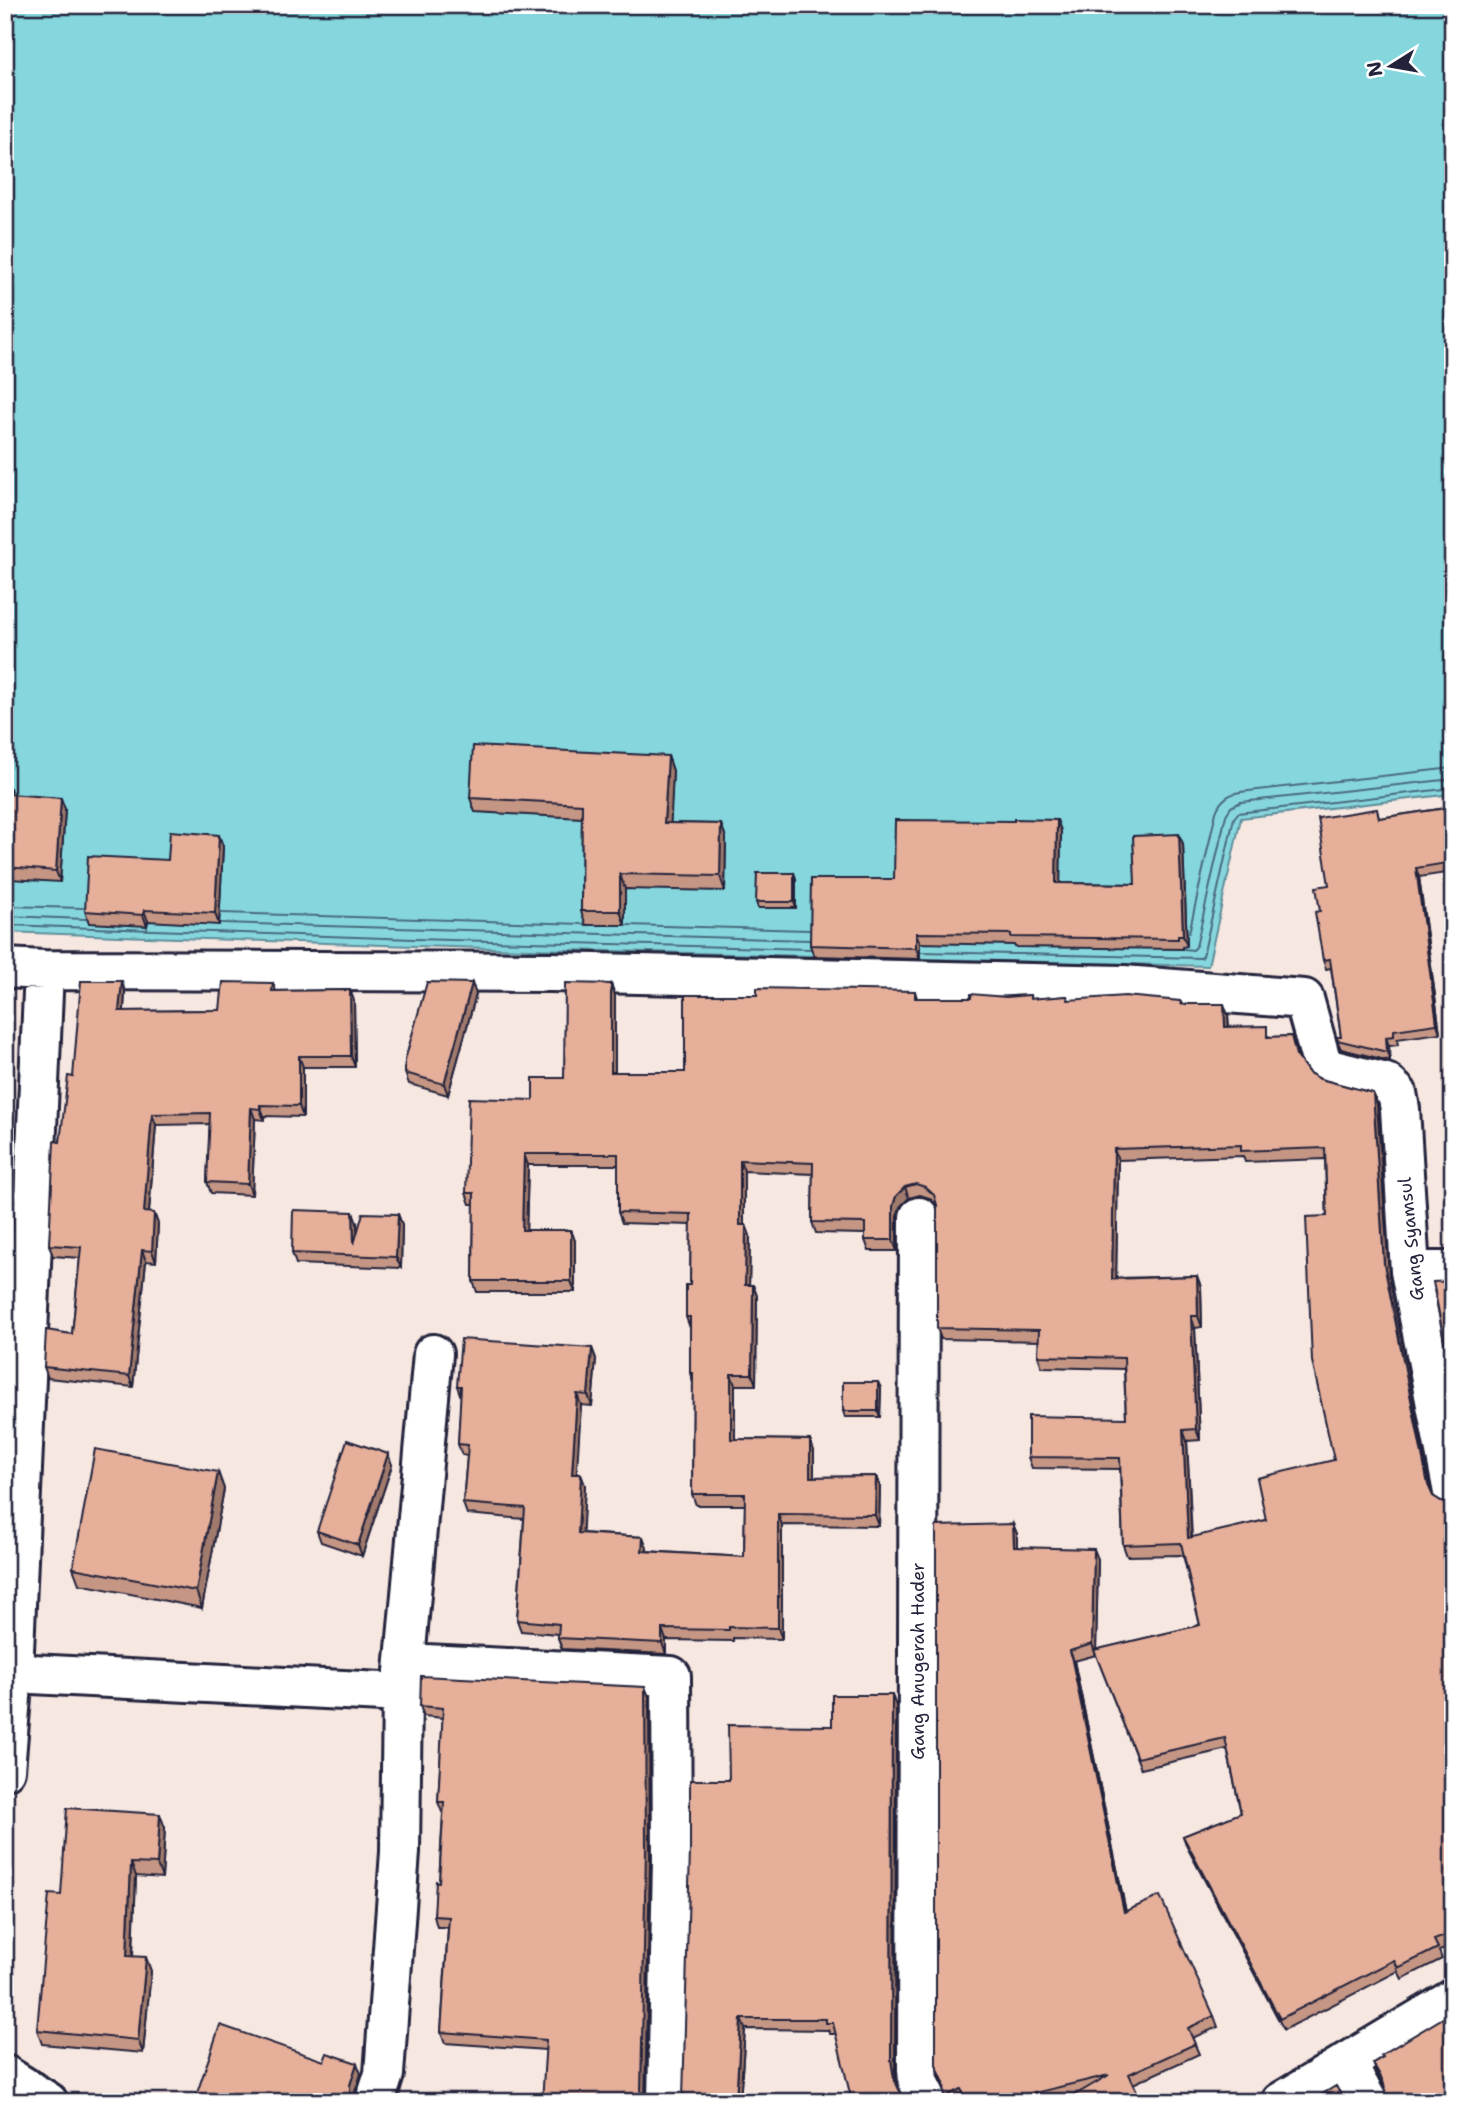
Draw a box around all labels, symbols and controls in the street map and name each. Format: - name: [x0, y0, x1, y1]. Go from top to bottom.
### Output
- north arrow: [1356, 32, 1426, 102]
- text: N: [1361, 59, 1389, 79]
- street label: Gang Syamsul: [1393, 1176, 1429, 1302]
- street label: Gang Anugerah Hader: [906, 1562, 930, 1760]

